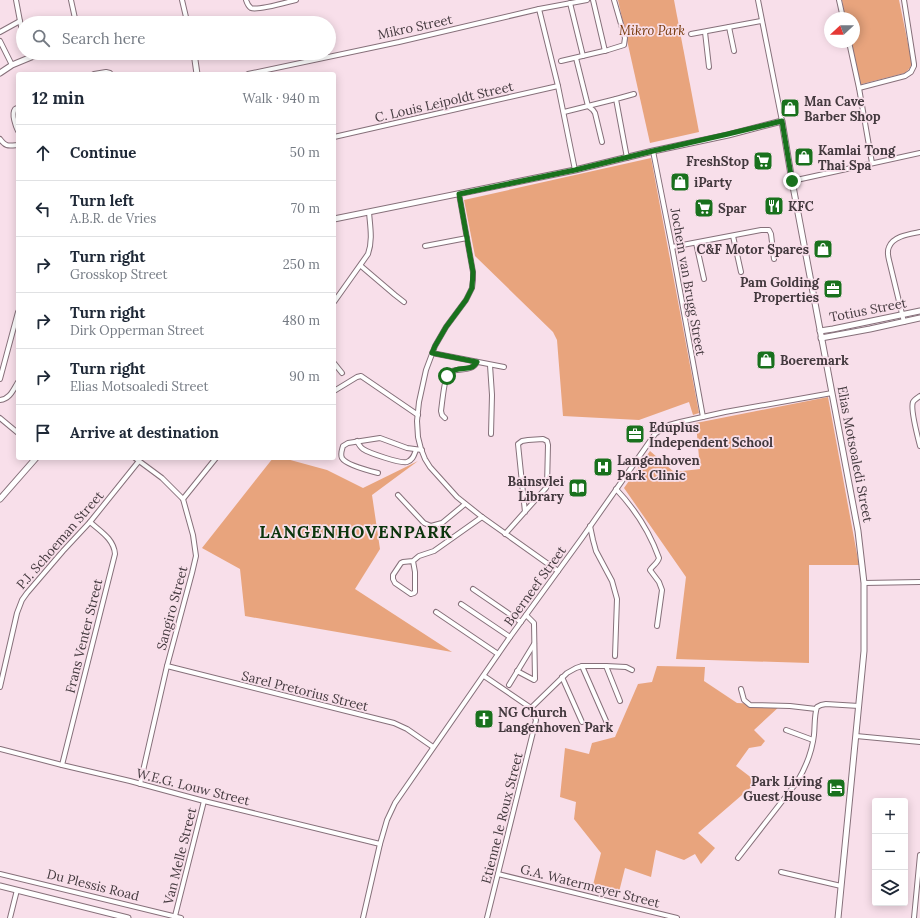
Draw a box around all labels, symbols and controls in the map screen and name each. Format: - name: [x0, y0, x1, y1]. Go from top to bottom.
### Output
- street label: Mikro Street: [376, 11, 454, 43]
- north arrow: [824, 12, 860, 48]
- search box: [16, 16, 336, 60]
- park label: Mikro Park: [619, 22, 685, 39]
- icon: search: [30, 27, 52, 49]
- text: Search here: [62, 29, 145, 48]
- street label: C. Louis Leipoldt Street: [373, 78, 515, 126]
- text: 12 min: [32, 87, 84, 109]
- text: Walk · 940 m: [243, 90, 320, 107]
- place label: Man Cave Barber Shop: [804, 93, 881, 125]
- shop icon: Man Cave Barber Shop: [779, 97, 801, 119]
- icon: ahead: [32, 142, 54, 164]
- place label: Kamlai Tong Thai Spa: [818, 142, 896, 174]
- text: Continue: [70, 143, 136, 162]
- text: 50 m: [290, 144, 320, 161]
- shop icon: Kamlai Tong Thai Spa: [793, 146, 815, 168]
- supermarket icon: FreshStop: [752, 150, 774, 172]
- place label: FreshStop: [686, 153, 749, 170]
- shop icon: iParty: [669, 171, 691, 193]
- route end: [783, 172, 801, 190]
- place label: iParty: [694, 174, 733, 191]
- text: Turn left: [70, 191, 134, 210]
- restaurant icon: KFC: [763, 195, 785, 217]
- supermarket icon: Spar: [693, 197, 715, 219]
- icon: left: [32, 198, 54, 220]
- place label: KFC: [788, 198, 814, 215]
- text: 70 m: [291, 200, 320, 217]
- place label: Spar: [718, 200, 747, 217]
- street label: Jochem van Brugg Street: [666, 206, 709, 357]
- text: A.B.R. de Vries: [70, 210, 156, 227]
- shop icon: C&F Motor Spares: [812, 238, 834, 260]
- place label: C&F Motor Spares: [697, 241, 809, 258]
- text: Turn right: [70, 247, 146, 266]
- icon: right: [32, 254, 54, 276]
- text: 250 m: [283, 256, 320, 273]
- text: Grosskop Street: [70, 266, 168, 283]
- place label: Pam Golding Properties: [740, 274, 820, 306]
- office icon: Pam Golding Properties: [822, 278, 844, 300]
- street label: Totius Street: [828, 294, 908, 326]
- text: Turn right: [70, 303, 146, 322]
- icon: right: [32, 310, 54, 332]
- text: 480 m: [283, 312, 320, 329]
- text: Dirk Opperman Street: [70, 322, 204, 339]
- shop icon: Boeremark: [755, 349, 777, 371]
- place label: Boeremark: [780, 352, 849, 369]
- text: Turn right: [70, 359, 146, 378]
- icon: right: [32, 366, 54, 388]
- route start: [438, 367, 456, 385]
- text: 90 m: [289, 368, 320, 385]
- text: Elias Motsoaledi Street: [70, 378, 208, 395]
- street label: Elias Motsoaledi Street: [833, 384, 877, 524]
- place label: Eduplus Independent School: [649, 419, 773, 451]
- icon: arrive: [32, 422, 54, 444]
- text: Arrive at destination: [70, 423, 219, 442]
- office icon: Eduplus Independent School: [624, 423, 646, 445]
- place label: Langenhoven Park Clinic: [617, 452, 701, 484]
- hospital icon: Langenhoven Park Clinic: [592, 456, 614, 478]
- place label: Bainsvlei Library: [508, 473, 565, 505]
- library icon: Bainsvlei Library: [567, 477, 589, 499]
- street label: P.J. Schoeman Street: [13, 487, 107, 593]
- district label: LANGENHOVENPARK: [259, 521, 453, 543]
- street label: Boerneef Street: [500, 543, 570, 629]
- street label: Sangiro Street: [153, 564, 191, 652]
- street label: Frans Venter Street: [62, 577, 106, 695]
- street label: Sarel Pretorius Street: [240, 667, 370, 715]
- place label: NG Church Langenhoven Park: [498, 704, 613, 736]
- church icon: NG Church Langenhoven Park: [473, 708, 495, 730]
- street label: Etienne le Roux Street: [477, 751, 527, 885]
- street label: W.E.G. Louw Street: [135, 765, 251, 809]
- place label: Park Living Guest House: [743, 773, 823, 805]
- hotel icon: Park Living Guest House: [825, 777, 847, 799]
- map controls: [872, 798, 908, 906]
- button: +: [872, 798, 908, 834]
- street label: Van Melle Street: [159, 806, 200, 907]
- button: −: [872, 834, 908, 870]
- street label: G.A. Watermeyer Street: [518, 860, 662, 912]
- street label: Du Plessis Road: [45, 865, 141, 905]
- button: layers: [872, 870, 908, 906]

